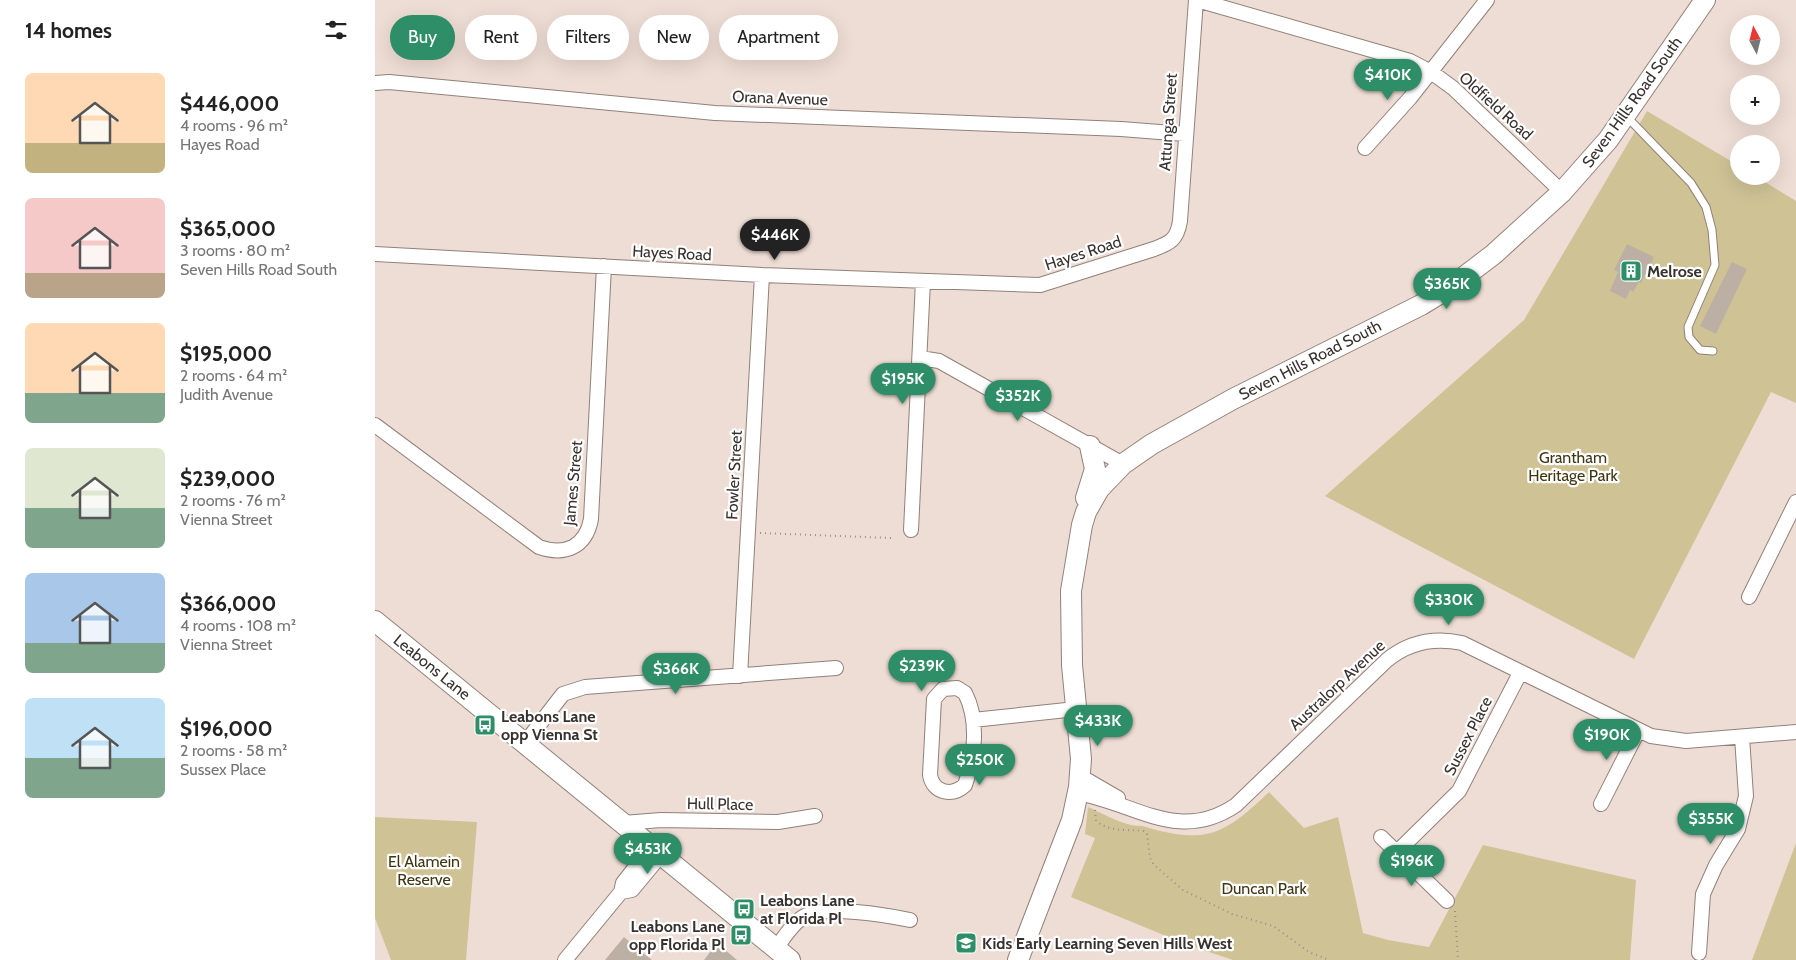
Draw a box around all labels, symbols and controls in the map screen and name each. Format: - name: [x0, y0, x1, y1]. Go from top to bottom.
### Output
- chip: Buy: [390, 15, 455, 60]
- chip: Rent: [465, 15, 537, 60]
- chip: Filters: [547, 15, 629, 60]
- chip: New: [639, 15, 709, 60]
- chip: Apartment: [719, 15, 838, 60]
- north arrow: [1730, 15, 1780, 65]
- map controls: [1730, 15, 1780, 185]
- icon: filters: [322, 16, 350, 44]
- text: 14 homes: [25, 18, 112, 43]
- street label: Seven Hills Road South: [1578, 33, 1686, 171]
- pin: $410K: [1353, 58, 1423, 101]
- text: $410K: [1365, 65, 1411, 84]
- street label: Oldfield Road: [1455, 68, 1537, 144]
- street label: Attunga Street: [1155, 72, 1181, 171]
- button: +: [1730, 75, 1780, 125]
- street label: Orana Avenue: [732, 87, 828, 109]
- text: $446,000: [180, 91, 279, 116]
- icon: home: [65, 93, 125, 153]
- text: 4 rooms · 96 m²: [180, 116, 288, 135]
- text: Hayes Road: [180, 135, 260, 154]
- button: −: [1730, 135, 1780, 185]
- text: $365,000: [180, 216, 276, 241]
- icon: home: [65, 218, 125, 278]
- pin: $446K: [740, 218, 810, 261]
- text: $446K: [751, 225, 799, 244]
- street label: Hayes Road: [1042, 232, 1124, 274]
- text: 3 rooms · 80 m²: [180, 241, 290, 260]
- street label: Hayes Road: [632, 241, 712, 265]
- building icon: Melrose: [1619, 259, 1643, 283]
- text: Seven Hills Road South: [180, 260, 337, 279]
- place label: Melrose: [1647, 262, 1702, 281]
- pin: $365K: [1412, 268, 1482, 310]
- text: $365K: [1424, 274, 1470, 293]
- street label: Seven Hills Road South: [1236, 316, 1384, 404]
- text: $195,000: [180, 341, 272, 366]
- icon: home: [65, 343, 125, 403]
- pin: $195K: [868, 362, 938, 405]
- text: 2 rooms · 64 m²: [180, 366, 287, 385]
- text: $195K: [882, 369, 924, 388]
- pin: $352K: [983, 380, 1053, 422]
- text: Judith Avenue: [180, 385, 273, 404]
- text: $352K: [996, 386, 1041, 405]
- street label: Fowler Street: [722, 429, 746, 520]
- street label: James Street: [560, 439, 586, 527]
- park label: Grantham Heritage Park: [1528, 448, 1619, 485]
- text: $239,000: [180, 466, 275, 491]
- icon: home: [65, 468, 125, 528]
- text: 2 rooms · 76 m²: [180, 491, 286, 510]
- text: Vienna Street: [180, 510, 272, 529]
- pin: $330K: [1414, 584, 1484, 626]
- text: $330K: [1425, 590, 1473, 609]
- text: $366,000: [180, 591, 276, 616]
- icon: home: [65, 593, 125, 653]
- text: 4 rooms · 108 m²: [180, 616, 296, 635]
- street label: Leabons Lane: [390, 630, 474, 704]
- text: Vienna Street: [180, 635, 272, 654]
- street label: Australorp Avenue: [1285, 636, 1389, 734]
- pin: $239K: [887, 650, 957, 692]
- pin: $366K: [641, 652, 711, 695]
- text: $239K: [899, 656, 945, 675]
- text: $366K: [653, 659, 699, 678]
- street label: Sussex Place: [1440, 693, 1496, 779]
- pin: $433K: [1063, 704, 1133, 747]
- place label: Leabons Lane opp Vienna St: [501, 707, 598, 744]
- text: $433K: [1075, 711, 1121, 730]
- bus stop icon: Leabons Lane opp Vienna St: [473, 713, 497, 737]
- text: $196,000: [180, 716, 273, 741]
- icon: home: [65, 718, 125, 778]
- pin: $190K: [1572, 718, 1642, 761]
- text: $190K: [1584, 725, 1630, 744]
- text: 2 rooms · 58 m²: [180, 741, 287, 760]
- pin: $250K: [945, 744, 1015, 786]
- text: $250K: [956, 750, 1004, 769]
- text: Sussex Place: [180, 760, 266, 779]
- street label: Hull Place: [687, 794, 753, 814]
- pin: $355K: [1676, 802, 1746, 845]
- text: $355K: [1688, 809, 1734, 828]
- pin: $453K: [613, 832, 683, 875]
- text: $453K: [625, 839, 671, 858]
- pin: $196K: [1377, 844, 1447, 887]
- text: $196K: [1390, 851, 1434, 870]
- park label: El Alamein Reserve: [388, 852, 460, 889]
- park label: Duncan Park: [1221, 879, 1307, 898]
- place label: Leabons Lane at Florida Pl: [760, 891, 855, 928]
- bus stop icon: Leabons Lane at Florida Pl: [732, 897, 756, 921]
- place label: Leabons Lane opp Florida Pl: [629, 917, 725, 954]
- bus stop icon: Leabons Lane opp Florida Pl: [729, 923, 753, 947]
- school or university icon: Kids Early Learning Seven Hills West: [954, 931, 978, 955]
- place label: Kids Early Learning Seven Hills West: [982, 934, 1233, 953]

